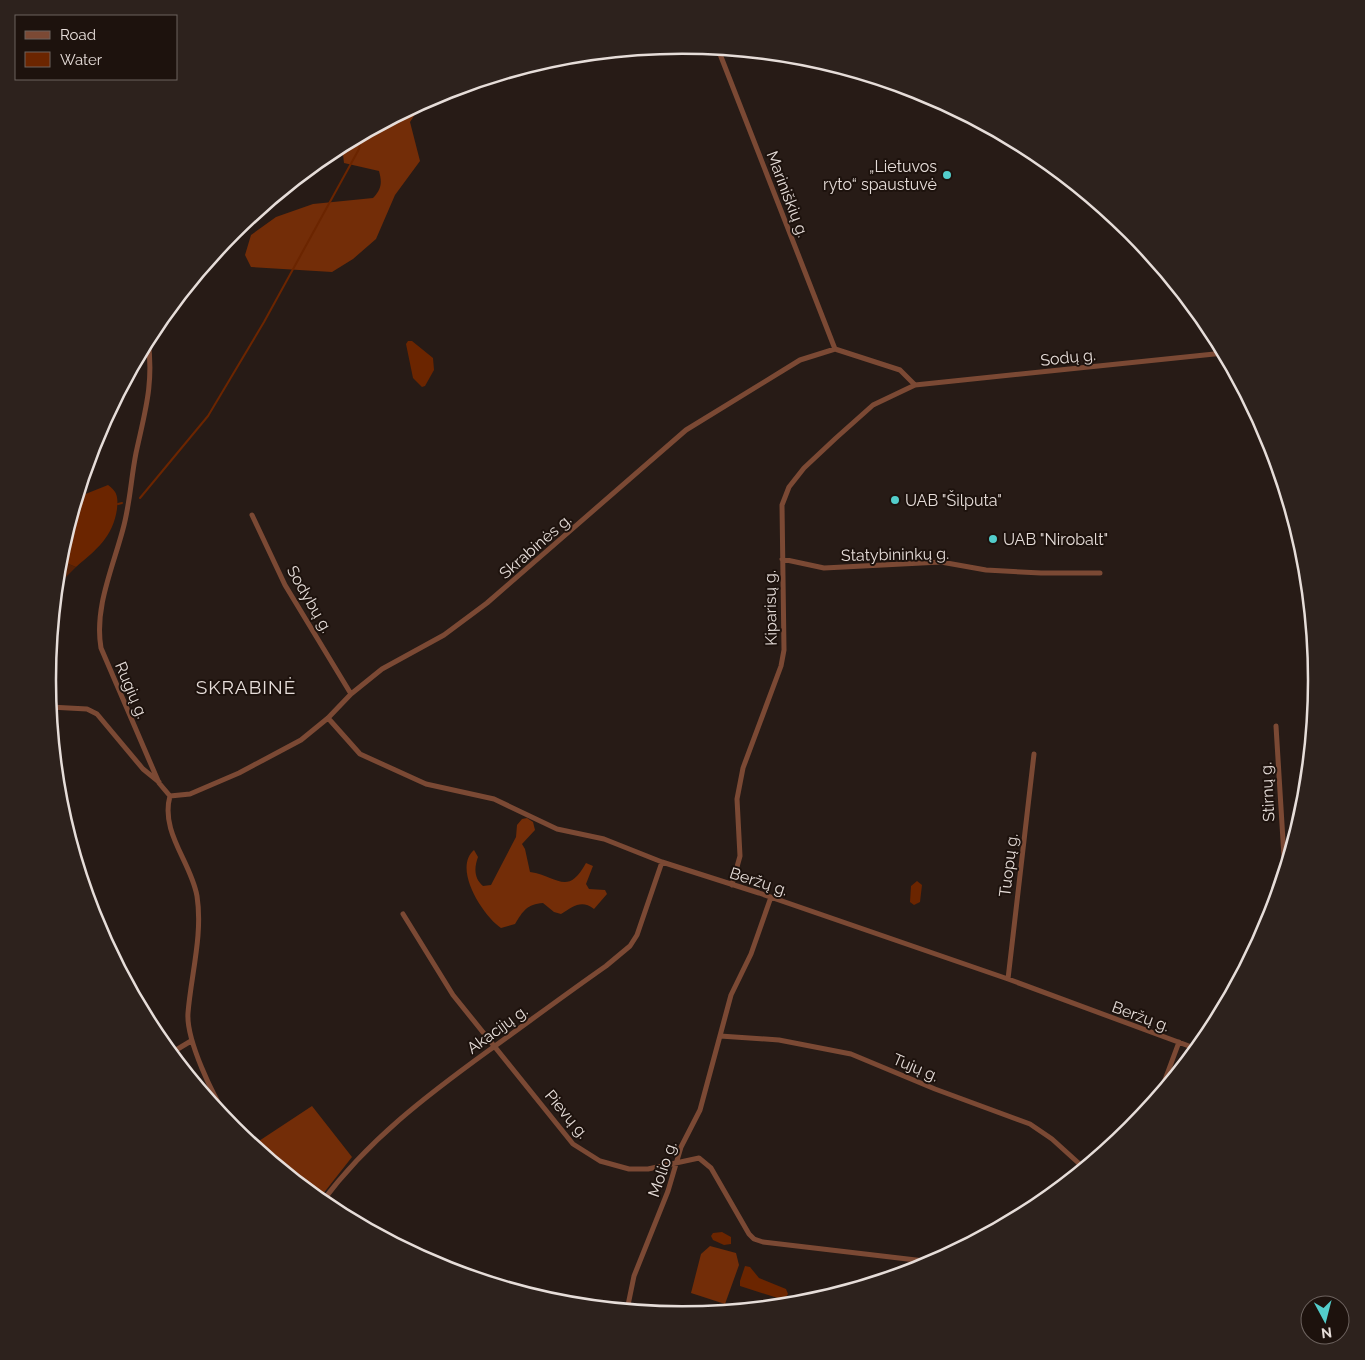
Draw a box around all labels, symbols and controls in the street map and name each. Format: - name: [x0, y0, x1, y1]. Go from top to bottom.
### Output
- legend: [15, 15, 178, 80]
- text: Road: [60, 26, 96, 44]
- text: Water: [60, 51, 103, 69]
- street label: Mariniškių g.: [762, 148, 813, 240]
- place label: „Lietuvos ryto“ spaustuvė: [823, 157, 937, 194]
- marker: „Lietuvos ryto“ spaustuvė: [941, 169, 953, 181]
- street label: Sodų g.: [1039, 345, 1097, 370]
- place label: UAB "Šilputa": [905, 490, 1002, 510]
- marker: UAB "Šilputa": [889, 494, 901, 506]
- street label: Skrabinės g.: [495, 510, 575, 583]
- place label: UAB "Nirobalt": [1003, 530, 1108, 549]
- marker: UAB "Nirobalt": [987, 533, 999, 545]
- street label: Statybininkų g.: [841, 544, 949, 565]
- street label: Sodybų g.: [283, 562, 336, 636]
- street label: Kiparisų g.: [760, 570, 781, 646]
- street label: Rugių g.: [111, 659, 152, 721]
- district label: SKRABINĖ: [196, 676, 296, 698]
- street label: Stirnų g.: [1256, 762, 1279, 822]
- street label: Tuopų g.: [995, 832, 1022, 898]
- street label: Beržų g.: [727, 863, 790, 900]
- street label: Beržų g.: [1109, 997, 1172, 1036]
- street label: Akacijų g.: [463, 1001, 531, 1058]
- street label: Tujų g.: [890, 1049, 942, 1086]
- street label: Pievų g.: [541, 1086, 592, 1143]
- street label: Molio g.: [644, 1139, 681, 1200]
- north arrow: [1300, 1295, 1350, 1345]
- text: N: [1320, 1324, 1333, 1341]

